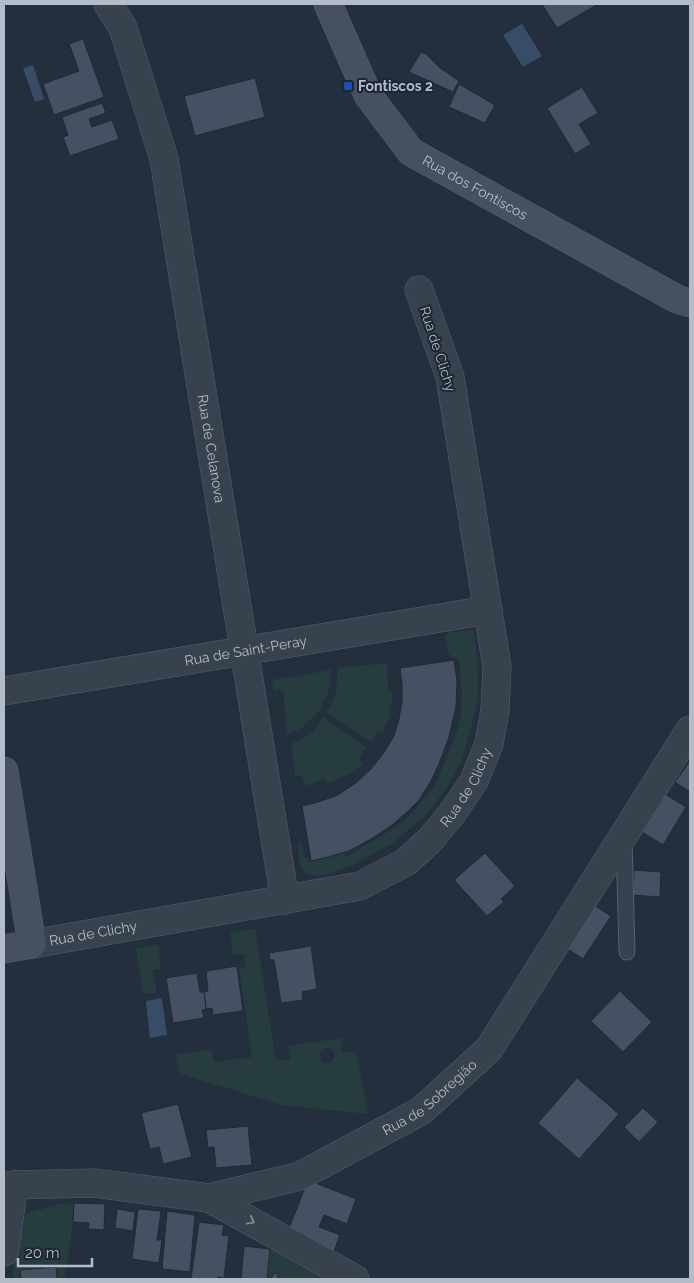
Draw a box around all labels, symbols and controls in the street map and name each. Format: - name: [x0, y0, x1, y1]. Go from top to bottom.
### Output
- place label: Fontiscos 2: [358, 78, 433, 94]
- marker: Fontiscos 2: [342, 80, 354, 92]
- street label: Rua dos Fontiscos: [420, 152, 531, 223]
- street label: Rua de Clichy: [417, 304, 459, 394]
- street label: Rua de Celanova: [195, 393, 228, 504]
- street label: Rua de Saint-Peray: [183, 632, 308, 669]
- street label: Rua de Clichy: [437, 745, 495, 830]
- street label: Rua de Clichy: [48, 918, 139, 949]
- street label: Rua de Sobregião: [380, 1056, 480, 1138]
- one-way arrow: [246, 1215, 255, 1225]
- scale bar: [18, 1236, 91, 1268]
- text: 20 m: [25, 1244, 60, 1262]

